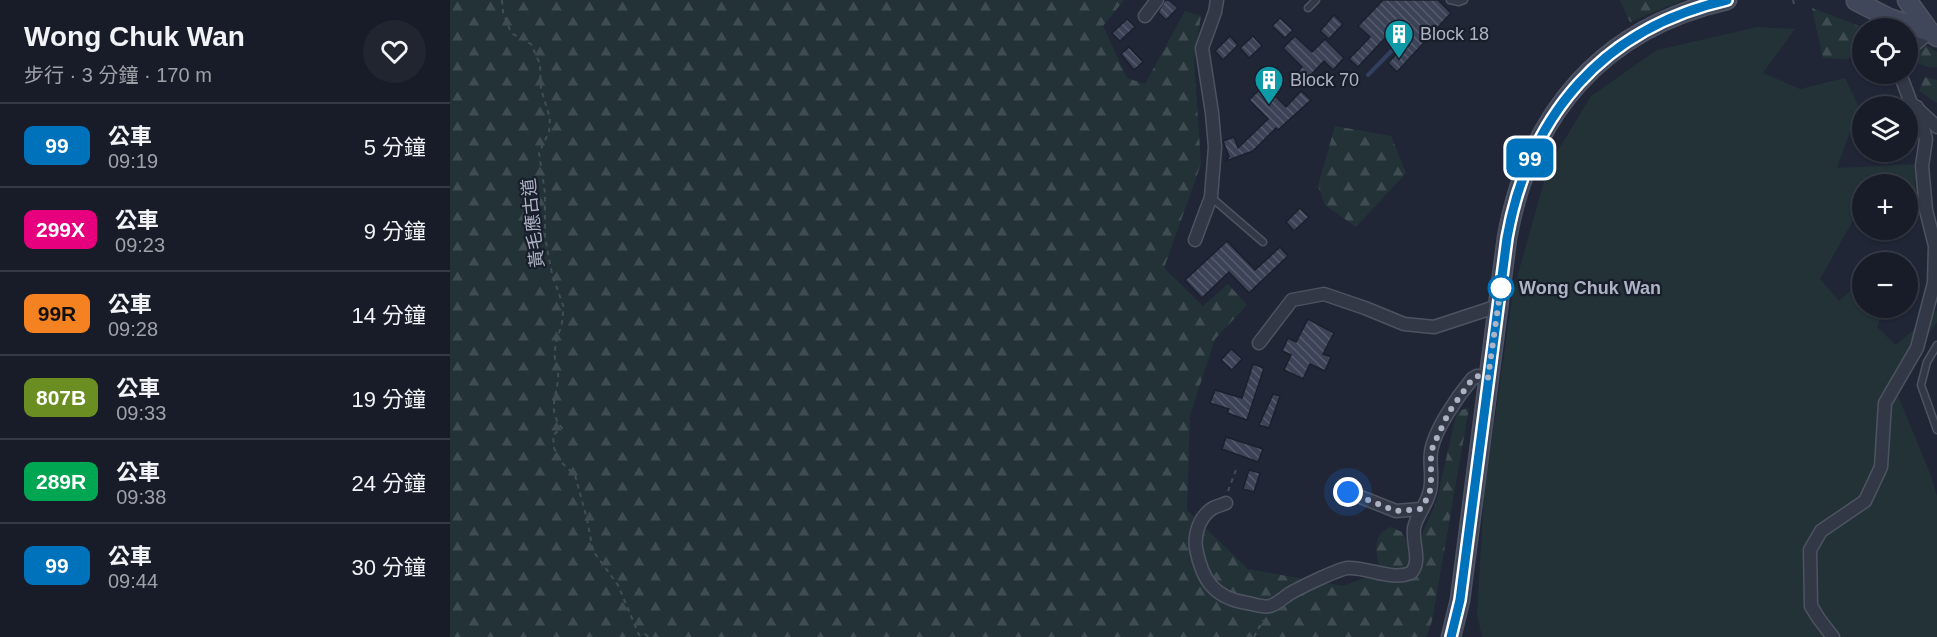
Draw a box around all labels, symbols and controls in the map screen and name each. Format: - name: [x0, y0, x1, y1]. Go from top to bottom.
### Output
- building icon: Block 18: [1383, 18, 1415, 60]
- map controls: [1852, 18, 1918, 318]
- button: locate: [1852, 18, 1918, 84]
- button: heart: [363, 20, 426, 83]
- text: Wong Chuk Wan: [24, 21, 245, 52]
- place label: Block 18: [1420, 24, 1489, 44]
- text: 步行 · 3 分鐘 · 170 m: [24, 64, 212, 86]
- building icon: Block 70: [1253, 64, 1285, 106]
- place label: Block 70: [1290, 70, 1359, 90]
- button: layers: [1852, 96, 1918, 162]
- text: 公車: [108, 124, 152, 149]
- text: 99: [45, 134, 69, 157]
- text: 5 分鐘: [364, 135, 426, 160]
- line badge: 99: [1503, 138, 1557, 178]
- text: 99: [1518, 147, 1542, 170]
- text: 09:19: [108, 150, 158, 172]
- button: +: [1852, 174, 1918, 240]
- street label: 黃毛應古道: [518, 177, 548, 269]
- text: 公車: [115, 208, 159, 233]
- text: 299X: [36, 218, 85, 241]
- text: 9 分鐘: [364, 219, 426, 244]
- text: 09:23: [115, 234, 165, 256]
- button: −: [1852, 252, 1918, 318]
- marker: Wong Chuk Wan: [1488, 275, 1514, 301]
- place label: Wong Chuk Wan: [1519, 278, 1661, 298]
- text: 公車: [108, 292, 152, 317]
- text: 99R: [38, 302, 76, 325]
- text: 14 分鐘: [351, 303, 426, 328]
- text: 09:28: [108, 318, 158, 340]
- text: 公車: [116, 376, 160, 401]
- text: 807B: [36, 386, 86, 409]
- text: 19 分鐘: [351, 387, 426, 412]
- text: 09:33: [116, 402, 166, 424]
- text: 公車: [116, 460, 160, 485]
- text: 289R: [36, 470, 86, 493]
- text: 24 分鐘: [351, 471, 426, 496]
- your location: [1333, 477, 1363, 507]
- text: 09:38: [116, 486, 166, 508]
- text: 公車: [108, 544, 152, 569]
- text: 99: [45, 554, 69, 577]
- text: 30 分鐘: [351, 555, 426, 580]
- text: 09:44: [108, 570, 158, 592]

